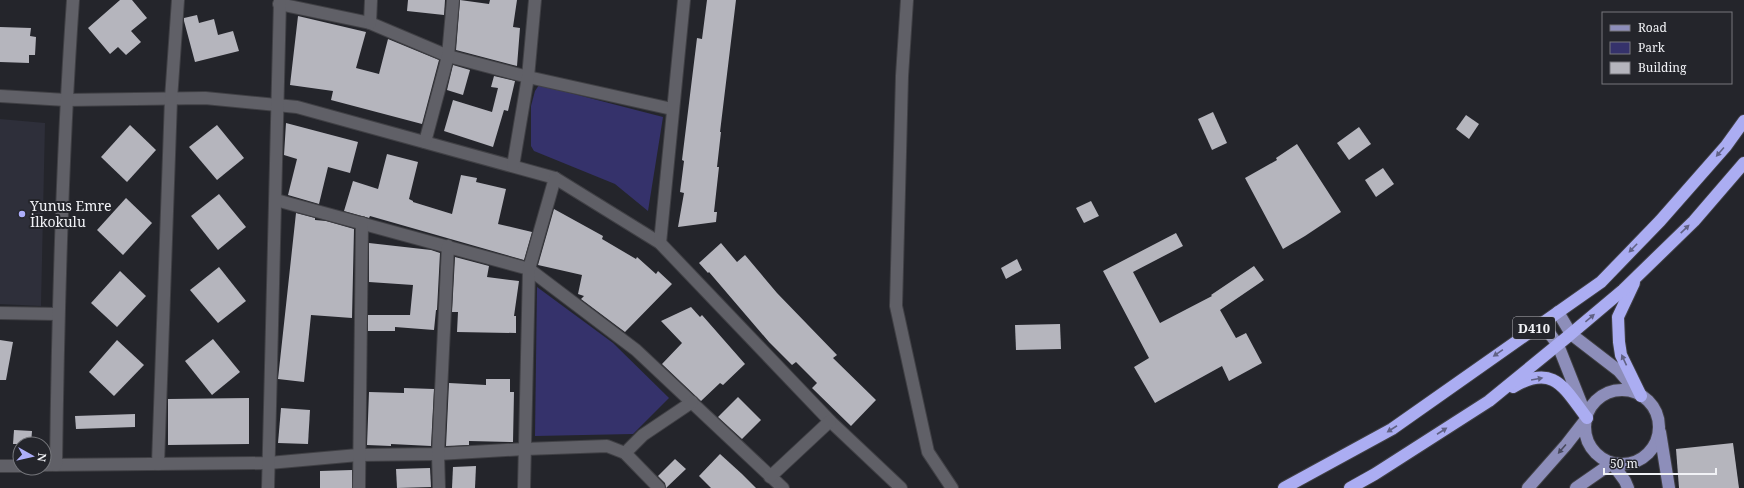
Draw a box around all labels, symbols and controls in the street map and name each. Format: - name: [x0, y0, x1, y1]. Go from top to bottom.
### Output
- legend: [1602, 12, 1732, 84]
- text: Road: [1638, 19, 1668, 36]
- text: Park: [1638, 39, 1666, 56]
- text: Building: [1638, 59, 1687, 76]
- one-way arrow: [1716, 146, 1725, 157]
- place label: Yunus Emre İlkokulu: [29, 196, 112, 231]
- marker: Yunus Emre İlkokulu: [17, 209, 27, 219]
- one-way arrow: [1680, 224, 1690, 234]
- one-way arrow: [1629, 243, 1638, 253]
- one-way arrow: [1585, 313, 1595, 322]
- road number: D410: [1513, 317, 1555, 339]
- one-way arrow: [1493, 349, 1503, 357]
- one-way arrow: [1621, 355, 1627, 366]
- one-way arrow: [1531, 375, 1543, 381]
- one-way arrow: [1386, 425, 1398, 432]
- one-way arrow: [1437, 427, 1448, 434]
- north arrow: [12, 436, 52, 476]
- one-way arrow: [1558, 444, 1567, 454]
- scale bar: [1604, 450, 1716, 476]
- text: N: [34, 452, 50, 463]
- text: 50 m: [1610, 455, 1638, 472]

